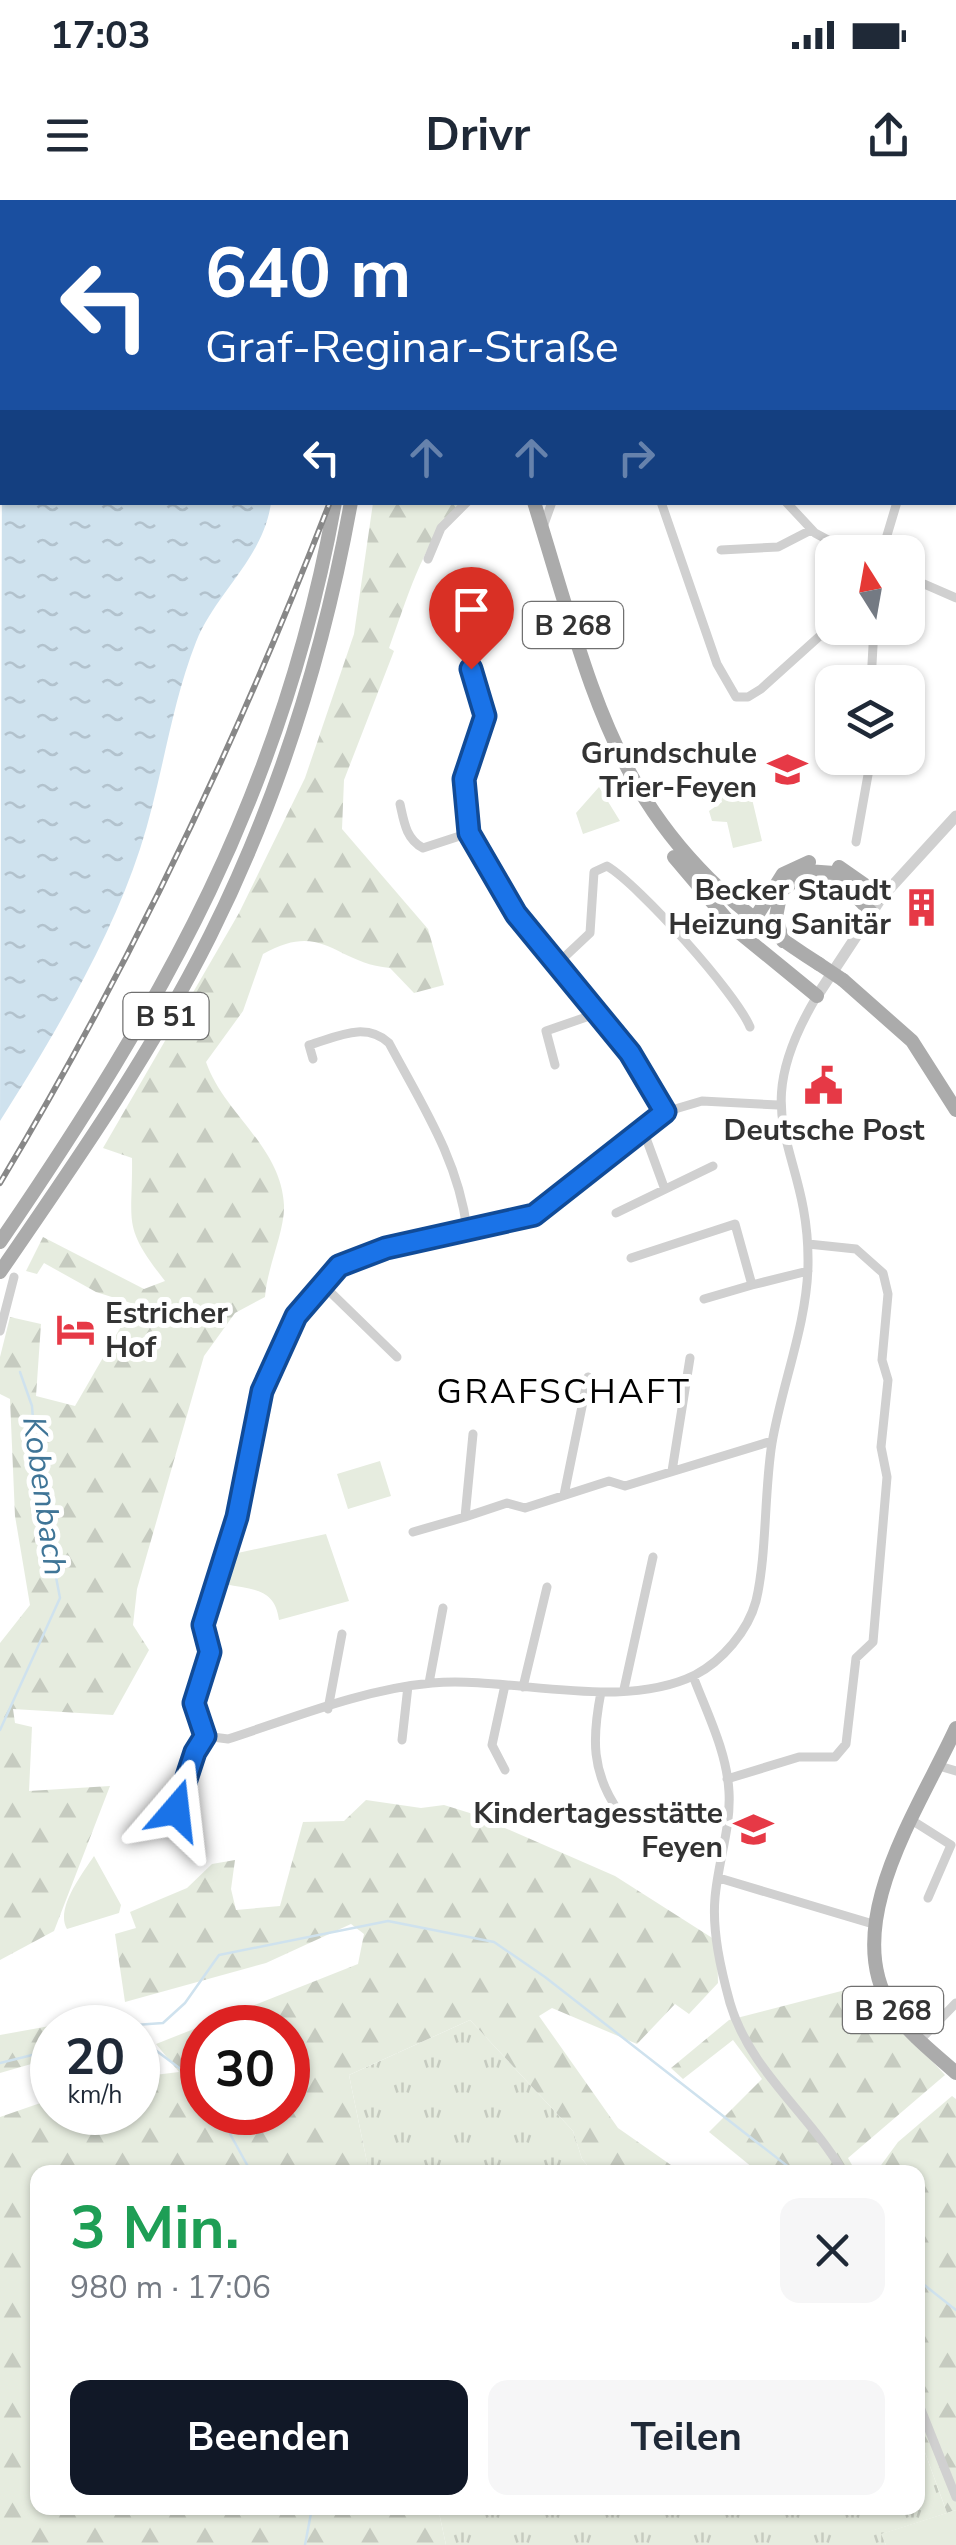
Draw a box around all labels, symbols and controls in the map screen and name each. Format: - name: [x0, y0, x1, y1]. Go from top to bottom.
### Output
- text: 17:03: [50, 10, 151, 61]
- text: Drivr: [426, 105, 530, 166]
- icon: menu: [40, 108, 95, 163]
- icon: share: [861, 108, 916, 163]
- text: 640 m: [205, 226, 411, 322]
- icon: left: [40, 240, 170, 370]
- text: Graf-Reginar-Straße: [205, 317, 619, 378]
- icon: left: [294, 430, 349, 485]
- icon: ahead: [399, 430, 454, 485]
- icon: ahead: [504, 430, 559, 485]
- icon: right: [609, 430, 664, 485]
- north arrow: [815, 535, 925, 645]
- map controls: [815, 535, 925, 775]
- pin: [429, 567, 514, 670]
- icon: arrive: [444, 582, 499, 637]
- road number: B 268: [523, 602, 623, 648]
- button: layers: [815, 665, 925, 775]
- place label: Grundschule Trier-Feyen: [581, 733, 757, 808]
- school or university icon: Grundschule Trier-Feyen: [766, 749, 808, 791]
- place label: Becker Staudt Heizung Sanitär: [668, 870, 891, 945]
- building icon: Becker Staudt Heizung Sanitär: [900, 886, 942, 928]
- road number: B 51: [124, 993, 208, 1039]
- public building icon: Deutsche Post: [803, 1065, 845, 1107]
- place label: Deutsche Post: [724, 1110, 925, 1151]
- place label: Estricher Hof: [105, 1293, 228, 1368]
- hotel icon: Estricher Hof: [54, 1309, 96, 1351]
- district label: GRAFSCHAFT: [437, 1368, 691, 1415]
- water label: Kobenbach: [12, 1414, 77, 1578]
- position arrow: [124, 1758, 228, 1862]
- place label: Kindertagesstätte Feyen: [473, 1793, 723, 1868]
- school or university icon: Kindertagesstätte Feyen: [732, 1809, 774, 1851]
- road number: B 268: [843, 1987, 943, 2033]
- speed limit sign: 30: [180, 2005, 310, 2135]
- text: 20: [65, 2023, 125, 2092]
- text: km/h: [67, 2078, 123, 2112]
- text: 3 Min.: [70, 2187, 240, 2269]
- button: close: [780, 2198, 885, 2303]
- text: 980 m · 17:06: [70, 2266, 271, 2309]
- button: Beenden: [70, 2380, 468, 2495]
- button: Teilen: [488, 2380, 885, 2495]

